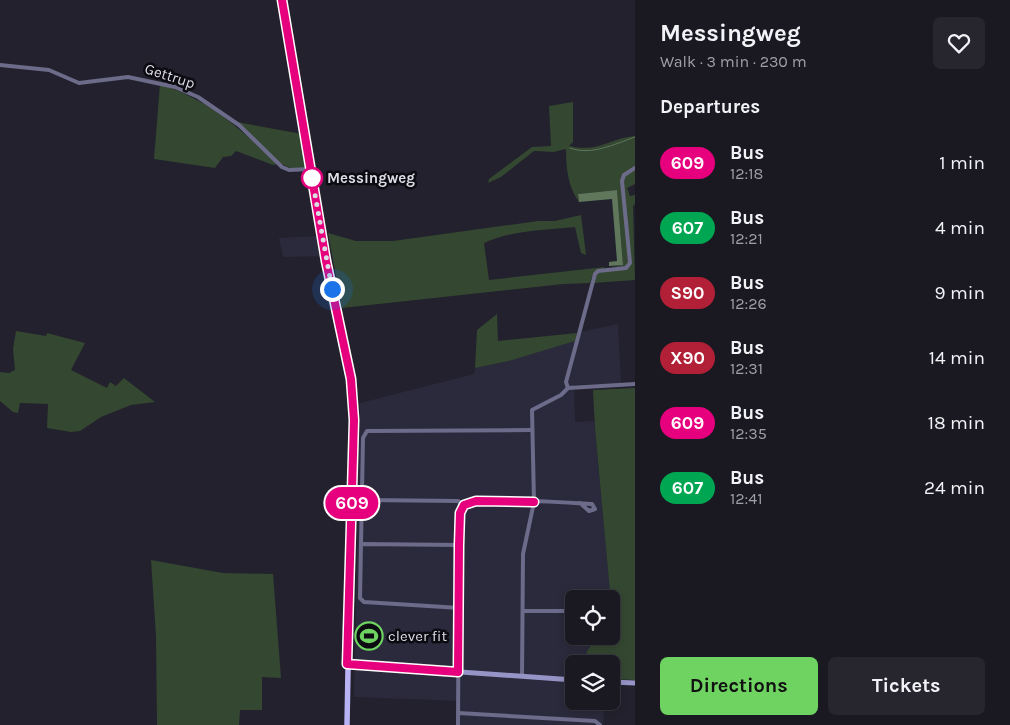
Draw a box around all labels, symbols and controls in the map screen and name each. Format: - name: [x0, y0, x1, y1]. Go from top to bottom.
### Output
- button: heart: [933, 17, 985, 69]
- text: Messingweg: [660, 19, 801, 47]
- text: Walk · 3 min · 230 m: [660, 52, 807, 71]
- street label: Gettrup: [143, 59, 197, 93]
- text: Departures: [660, 96, 760, 118]
- text: Bus: [730, 142, 764, 164]
- text: 609: [671, 152, 704, 174]
- text: 1 min: [939, 152, 985, 174]
- text: 12:18: [730, 164, 763, 183]
- marker: Messingweg: [301, 167, 323, 189]
- place label: Messingweg: [327, 169, 415, 187]
- text: Bus: [730, 207, 764, 229]
- text: 607: [672, 217, 703, 239]
- text: 4 min: [935, 217, 985, 239]
- text: 12:21: [730, 229, 763, 248]
- text: Bus: [730, 272, 764, 294]
- your location: [320, 277, 345, 302]
- text: S90: [671, 282, 704, 304]
- text: 9 min: [935, 282, 985, 304]
- text: 12:26: [730, 294, 767, 313]
- text: Bus: [730, 337, 764, 359]
- text: X90: [670, 347, 705, 369]
- text: 14 min: [929, 347, 985, 369]
- text: 12:31: [730, 359, 763, 378]
- text: Bus: [730, 402, 764, 424]
- text: 609: [671, 412, 704, 434]
- text: 18 min: [928, 412, 985, 434]
- text: 12:35: [730, 424, 767, 443]
- text: Bus: [730, 467, 764, 489]
- text: 607: [672, 477, 703, 499]
- text: 24 min: [924, 477, 985, 499]
- line badge: 609: [323, 487, 381, 519]
- text: 12:41: [730, 489, 762, 508]
- text: 609: [335, 492, 369, 514]
- map controls: [565, 590, 620, 710]
- button: locate: [565, 590, 620, 645]
- sports icon: clever fit: [354, 621, 384, 651]
- place label: clever fit: [388, 627, 447, 645]
- button: layers: [565, 655, 620, 710]
- button: Directions: [660, 657, 818, 715]
- button: Tickets: [828, 657, 985, 715]

